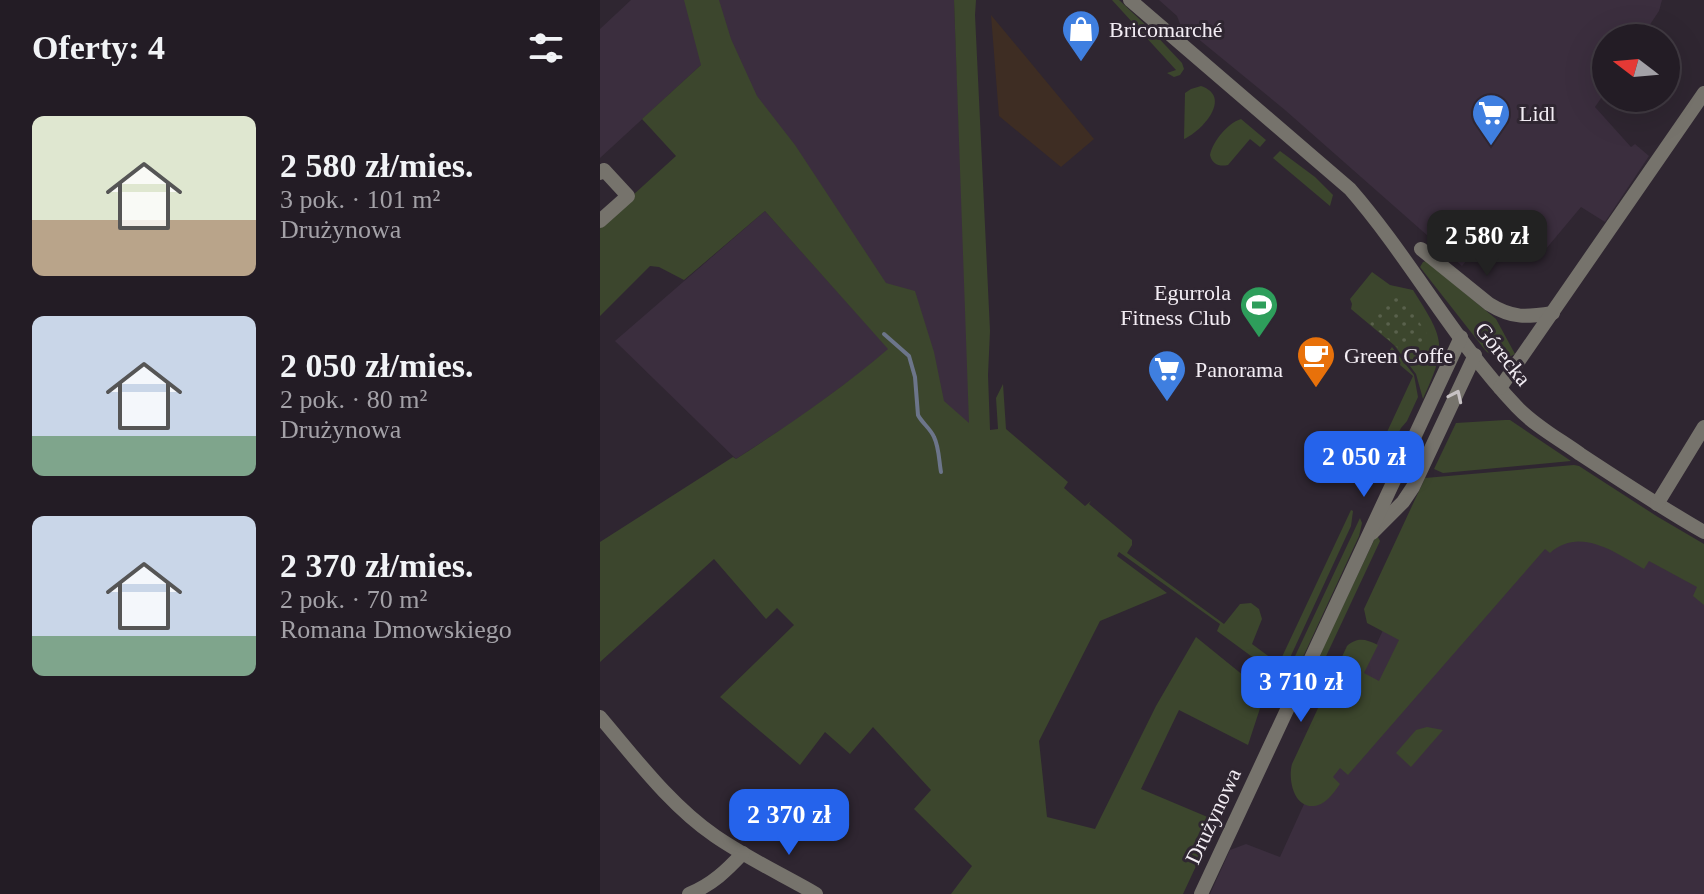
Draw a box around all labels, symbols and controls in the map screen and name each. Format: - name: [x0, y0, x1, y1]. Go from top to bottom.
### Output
- shop icon: Bricomarché: [1060, 8, 1102, 63]
- place label: Bricomarché: [1109, 17, 1223, 42]
- north arrow: [1592, 24, 1680, 112]
- map controls: [1592, 24, 1680, 112]
- icon: filters: [524, 26, 568, 70]
- text: Oferty: 4: [32, 29, 165, 66]
- supermarket icon: Lidl: [1470, 92, 1512, 147]
- place label: Lidl: [1519, 101, 1556, 126]
- text: 2 580 zł/mies.: [280, 147, 474, 184]
- icon: home: [96, 148, 192, 244]
- text: 3 pok. · 101 m²: [280, 185, 440, 214]
- pin: 2 580 zł: [1404, 210, 1570, 278]
- text: Drużynowa: [280, 215, 401, 244]
- text: 2 580 zł: [1445, 221, 1529, 250]
- place label: Egurrola Fitness Club: [1120, 280, 1231, 330]
- sports icon: Egurrola Fitness Club: [1238, 284, 1280, 339]
- street label: Górecka: [1470, 317, 1536, 391]
- cafe icon: Green Coffe: [1295, 334, 1337, 389]
- place label: Green Coffe: [1344, 343, 1453, 368]
- text: 2 050 zł/mies.: [280, 347, 474, 384]
- icon: home: [96, 348, 192, 444]
- supermarket icon: Panorama: [1146, 348, 1188, 403]
- place label: Panorama: [1195, 357, 1283, 382]
- text: 2 pok. · 80 m²: [280, 385, 427, 414]
- one-way arrow: [1446, 390, 1462, 404]
- text: Drużynowa: [280, 415, 401, 444]
- pin: 2 050 zł: [1281, 431, 1447, 499]
- text: 2 050 zł: [1322, 442, 1406, 471]
- text: 2 370 zł/mies.: [280, 547, 474, 584]
- icon: home: [96, 548, 192, 644]
- text: 2 pok. · 70 m²: [280, 585, 427, 614]
- text: Romana Dmowskiego: [280, 615, 512, 644]
- pin: 3 710 zł: [1218, 656, 1384, 724]
- text: 3 710 zł: [1259, 667, 1343, 696]
- street label: Drużynowa: [1180, 764, 1246, 868]
- pin: 2 370 zł: [706, 789, 872, 857]
- text: 2 370 zł: [747, 800, 831, 829]

